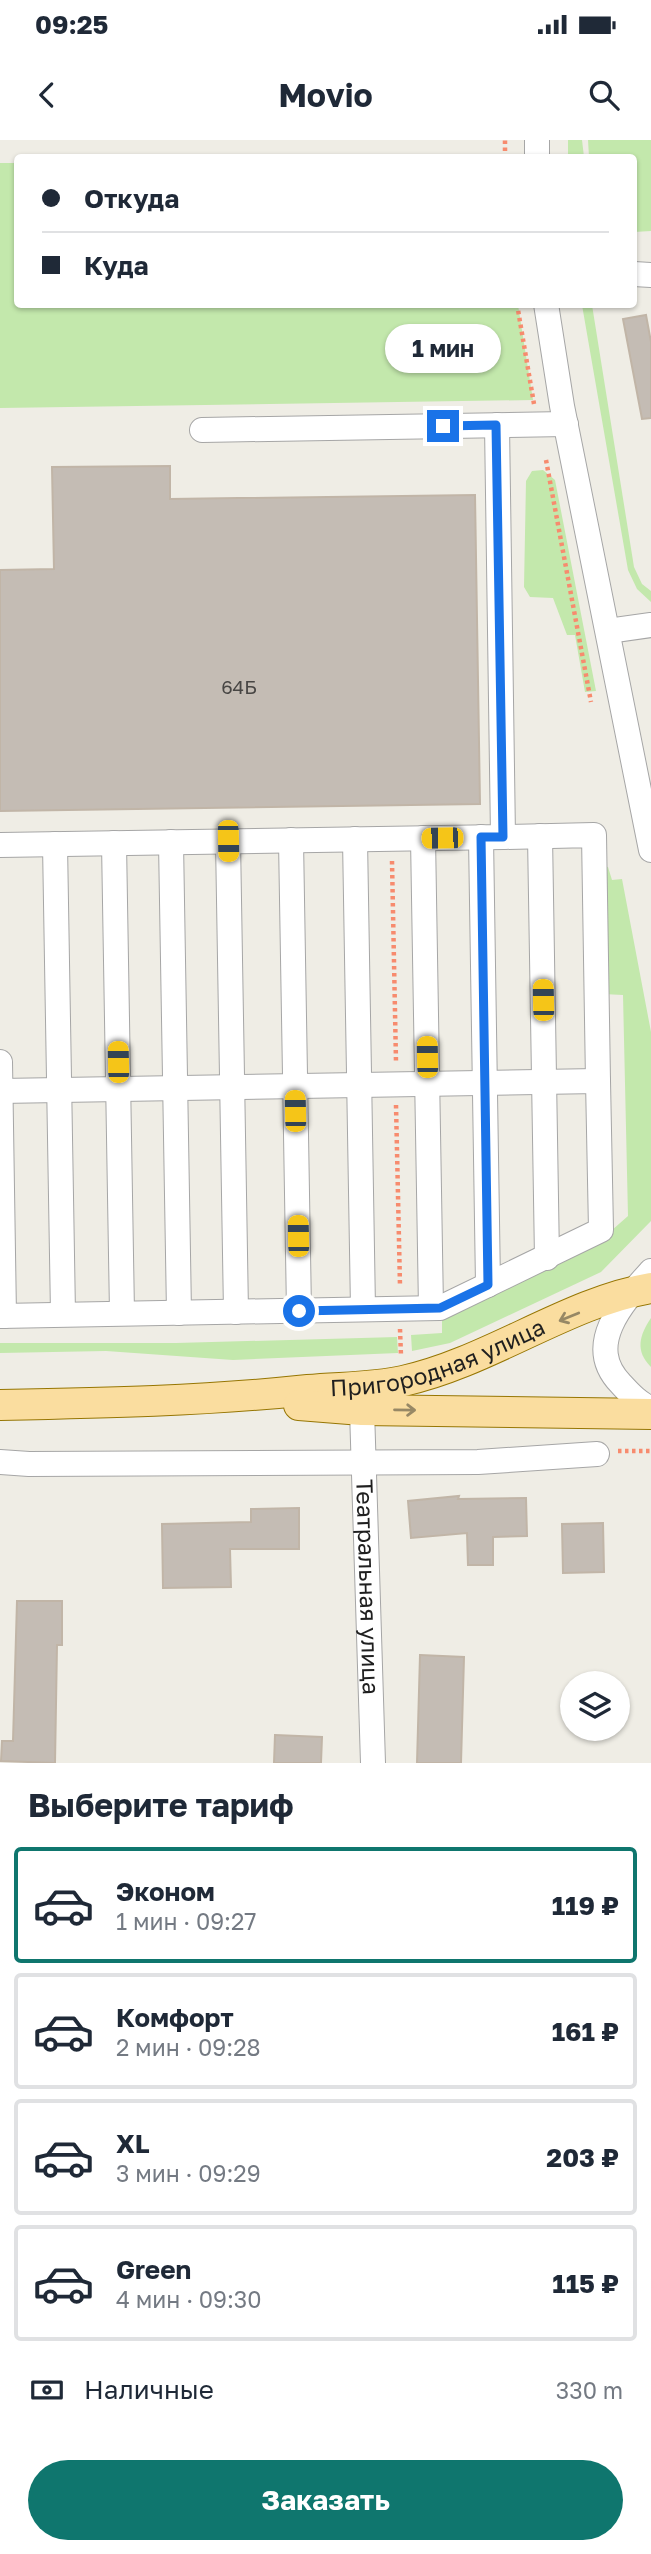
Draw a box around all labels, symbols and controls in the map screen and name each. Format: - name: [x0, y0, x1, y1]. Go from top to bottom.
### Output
- text: 09:25: [35, 9, 108, 40]
- icon: back: [28, 76, 66, 114]
- text: Movio: [278, 76, 373, 114]
- icon: search: [585, 76, 623, 114]
- text: Откуда: [84, 183, 179, 214]
- text: Куда: [84, 250, 149, 281]
- callout: 1 мин: [385, 324, 501, 373]
- text: 1 мин: [412, 334, 474, 362]
- route end: [427, 410, 459, 442]
- house number: 64Б: [221, 675, 257, 698]
- car: [218, 820, 239, 862]
- car: [421, 827, 464, 849]
- car: [533, 979, 554, 1021]
- car: [417, 1036, 438, 1078]
- car: [108, 1041, 129, 1083]
- car: [285, 1090, 306, 1132]
- car: [288, 1215, 309, 1257]
- route start: [283, 1295, 315, 1327]
- one-way arrow: [559, 1311, 581, 1324]
- street label: Пригородная улица: [329, 1312, 549, 1401]
- one-way arrow: [394, 1404, 417, 1417]
- street label: Театральная улица: [351, 1479, 386, 1695]
- map controls: [560, 1671, 630, 1741]
- button: layers: [560, 1671, 630, 1741]
- text: Выберите тариф: [28, 1786, 294, 1824]
- icon: car: [32, 1874, 95, 1937]
- text: Эконом: [116, 1876, 215, 1907]
- text: 119 ₽: [552, 1890, 619, 1921]
- text: 1 мин · 09:27: [116, 1907, 257, 1935]
- icon: car: [32, 2000, 95, 2063]
- text: Комфорт: [116, 2002, 234, 2033]
- text: 161 ₽: [552, 2016, 619, 2047]
- text: 2 мин · 09:28: [116, 2033, 261, 2061]
- icon: car: [32, 2126, 95, 2189]
- text: XL: [116, 2128, 150, 2159]
- text: 203 ₽: [546, 2142, 619, 2173]
- text: 3 мин · 09:29: [116, 2159, 261, 2187]
- icon: car: [32, 2252, 95, 2315]
- text: Green: [116, 2254, 191, 2285]
- text: 115 ₽: [552, 2268, 619, 2299]
- text: 4 мин · 09:30: [116, 2285, 262, 2313]
- icon: cash: [28, 2371, 66, 2409]
- text: Наличные: [84, 2374, 214, 2405]
- text: 330 m: [556, 2376, 623, 2404]
- button: Заказать: [28, 2460, 623, 2540]

